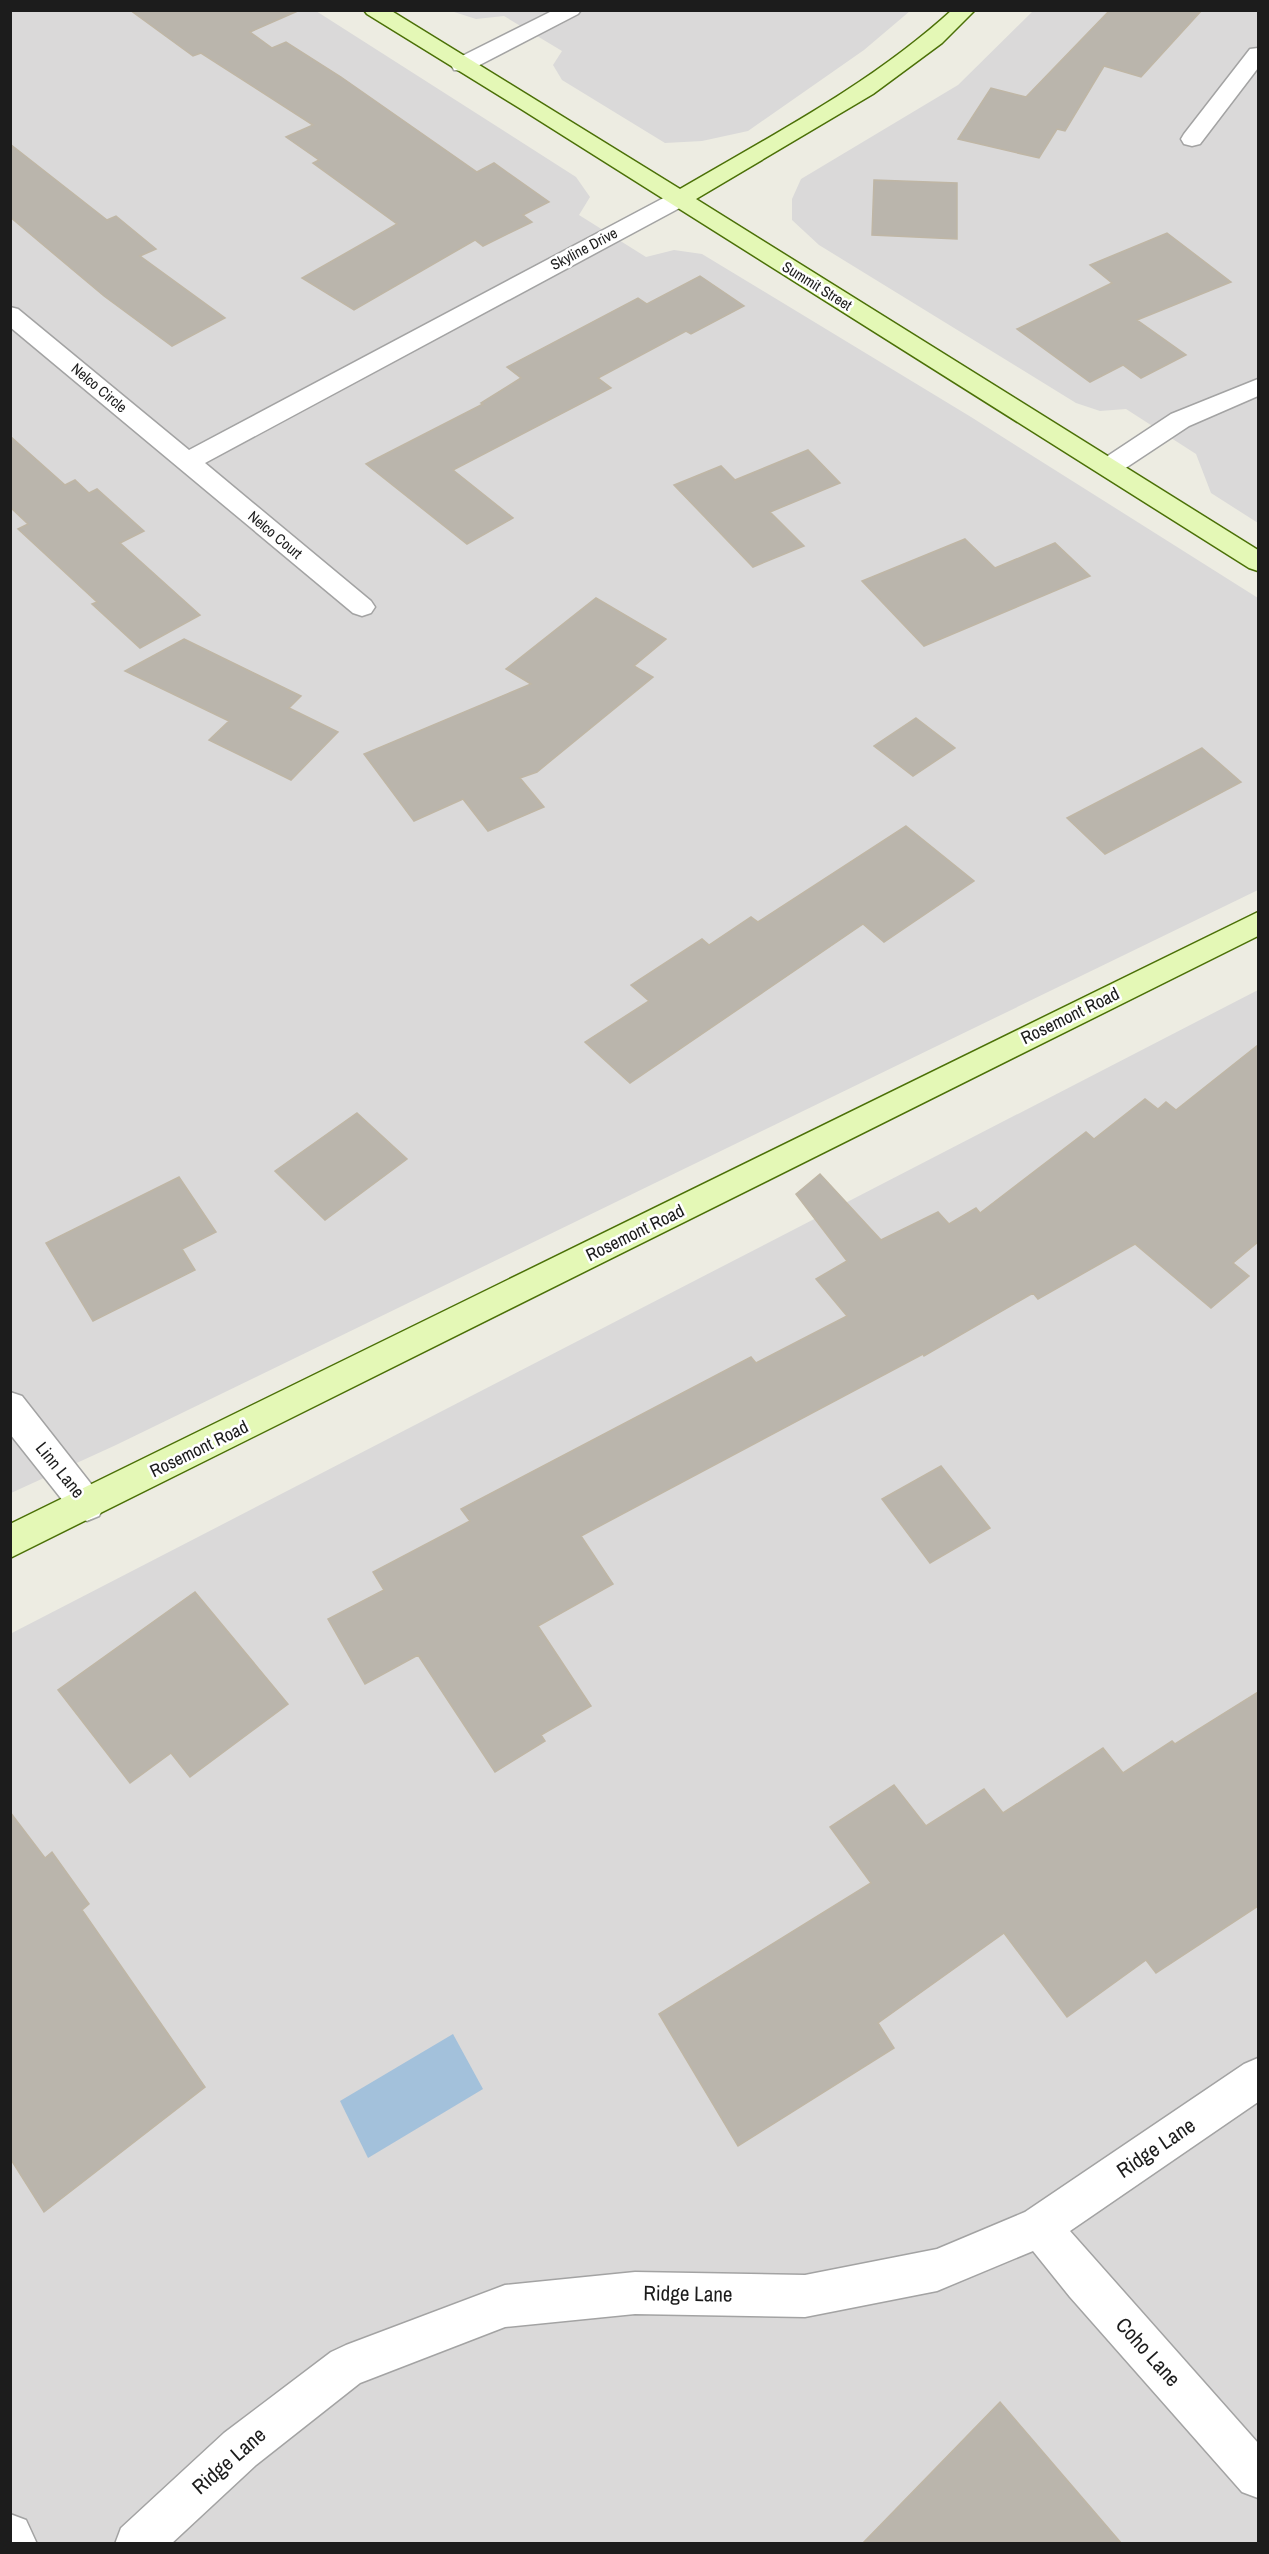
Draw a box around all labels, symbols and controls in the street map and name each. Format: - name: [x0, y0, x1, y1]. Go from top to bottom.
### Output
- street label: Skyline Drive: [547, 222, 621, 275]
- street label: Summit Street: [778, 256, 857, 316]
- street label: Nelco Circle: [67, 358, 132, 417]
- street label: Nelco Court: [244, 506, 307, 564]
- street label: Rosemont Road: [1016, 981, 1123, 1050]
- street label: Rosemont Road: [581, 1198, 688, 1267]
- street label: Rosemont Road: [145, 1414, 252, 1483]
- street label: Linn Lane: [30, 1436, 91, 1503]
- street label: Ridge Lane: [1111, 2111, 1201, 2185]
- street label: Ridge Lane: [643, 2278, 733, 2309]
- street label: Coho Lane: [1109, 2311, 1187, 2393]
- street label: Ridge Lane: [186, 2420, 272, 2501]

